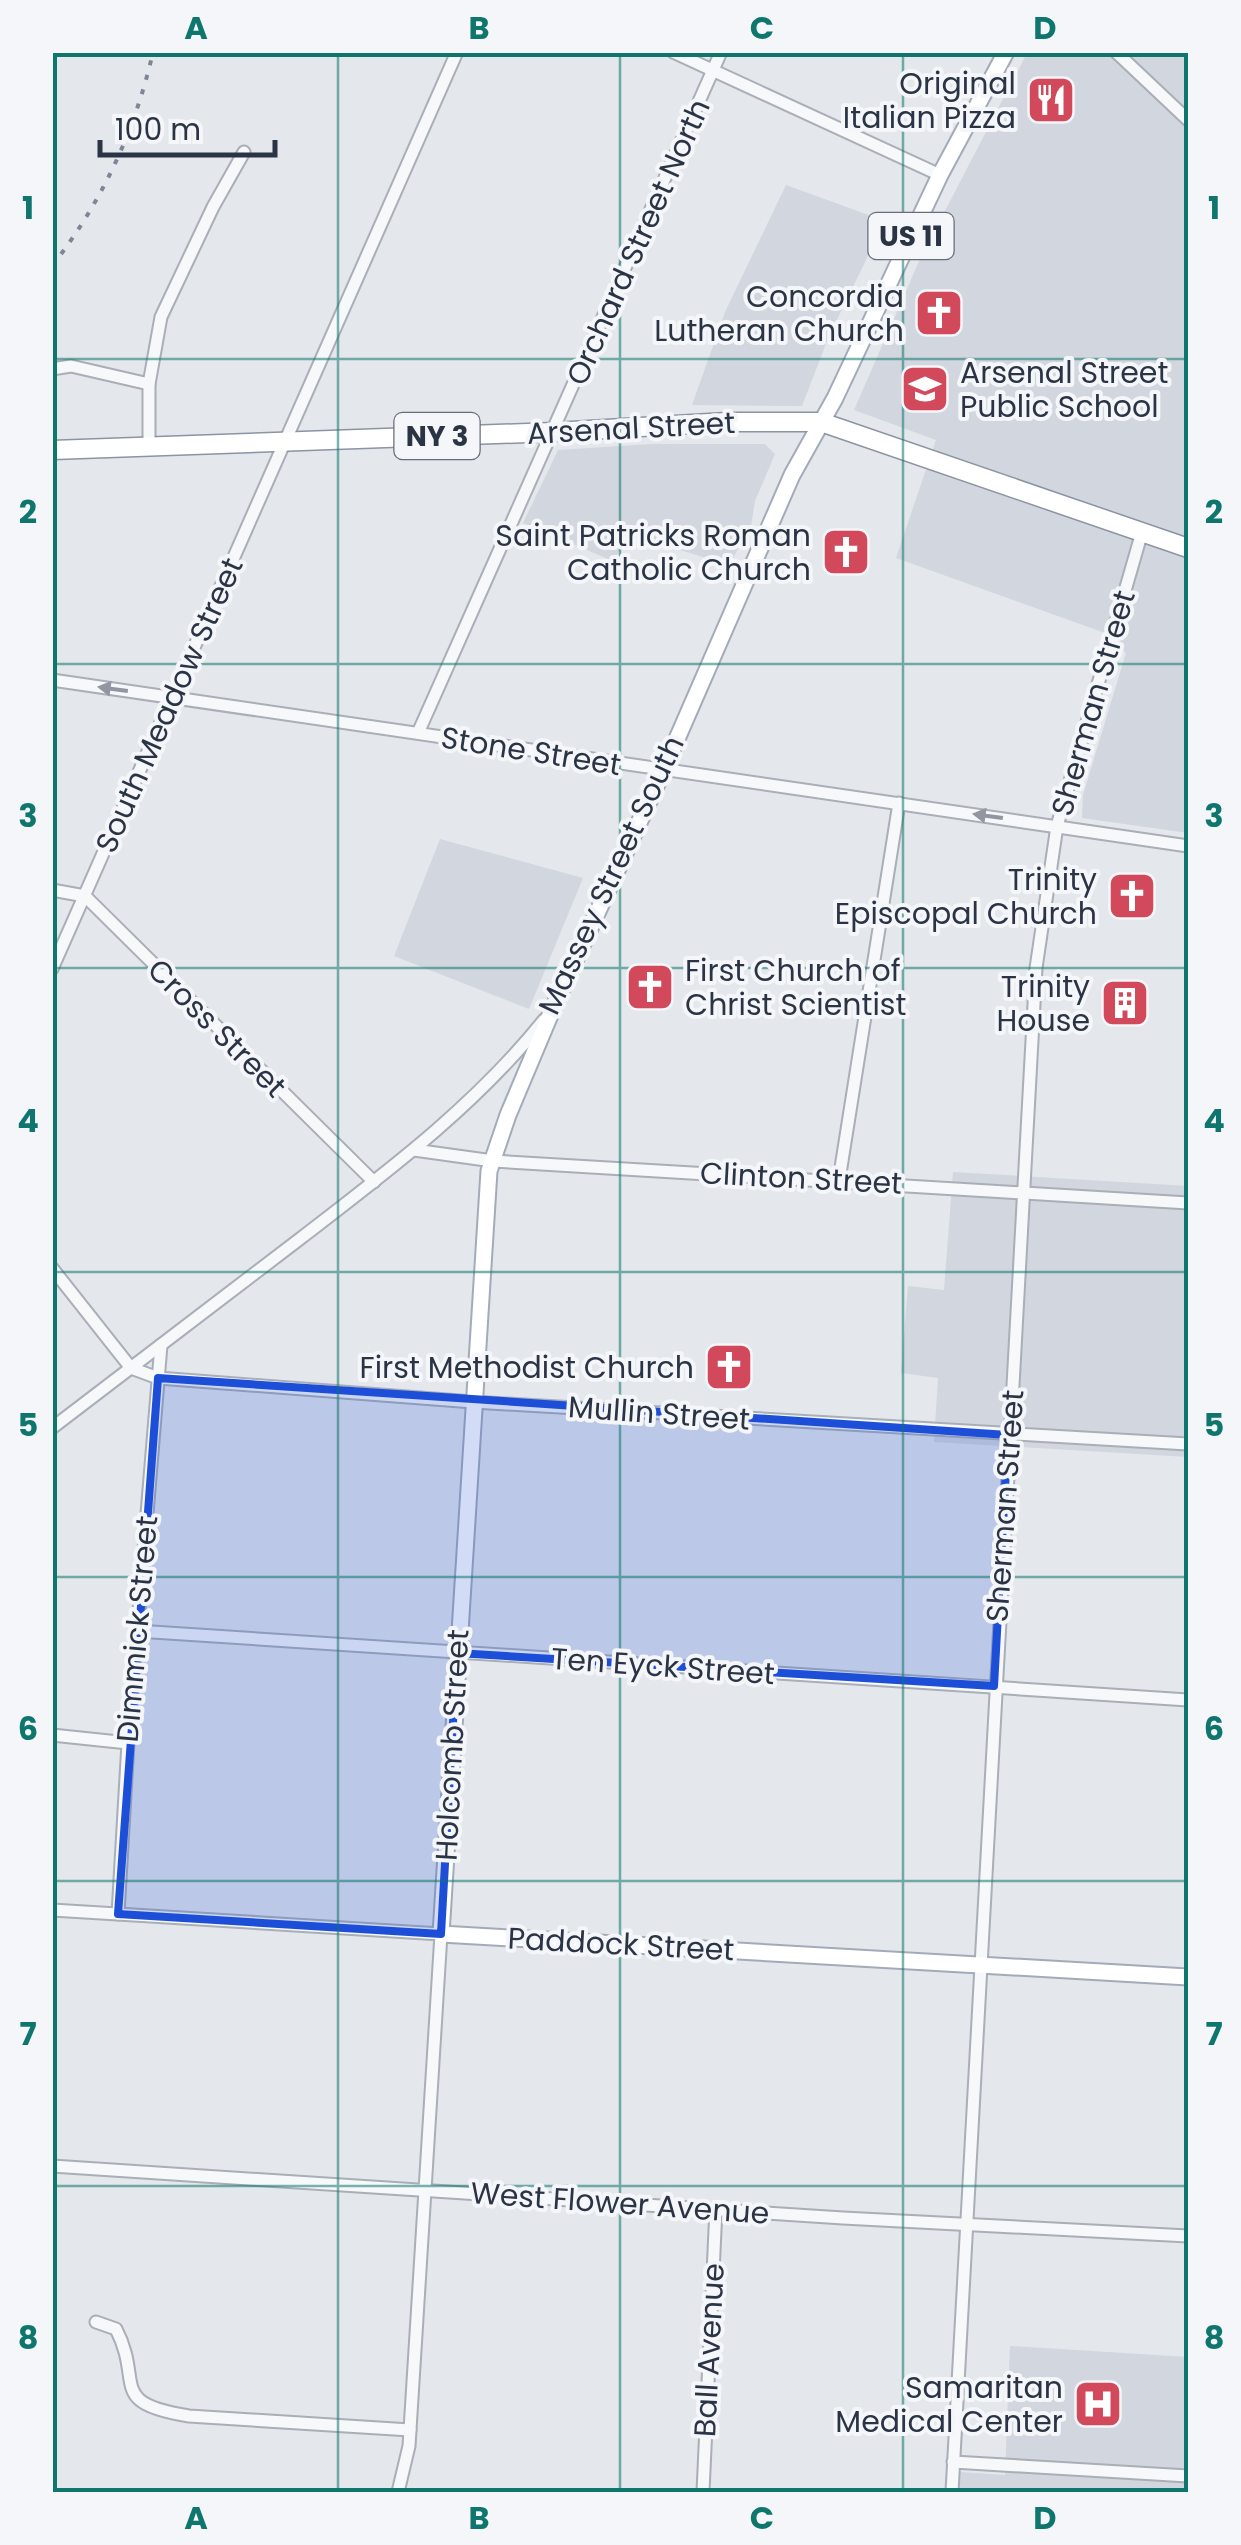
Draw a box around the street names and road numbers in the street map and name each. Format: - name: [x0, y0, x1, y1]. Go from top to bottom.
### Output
- street label: Orchard Street North: [555, 92, 721, 392]
- road number: US 11: [868, 213, 954, 259]
- street label: Arsenal Street: [526, 401, 736, 455]
- road number: NY 3: [394, 413, 480, 459]
- street label: South Meadow Street: [85, 551, 253, 859]
- street label: Sherman Street: [1040, 585, 1146, 821]
- street label: Stone Street: [438, 716, 624, 786]
- street label: Massey Street South: [528, 729, 694, 1021]
- street label: Cross Street: [138, 949, 296, 1107]
- street label: Clinton Street: [699, 1151, 903, 1205]
- street label: Mullin Street: [567, 1385, 751, 1441]
- street label: Sherman Street: [975, 1388, 1035, 1624]
- street label: Dimmick Street: [106, 1514, 168, 1744]
- street label: Holcomb Street: [424, 1628, 480, 1862]
- street label: Ten Eyck Street: [550, 1637, 776, 1695]
- street label: Paddock Street: [507, 1917, 735, 1971]
- street label: West Flower Avenue: [469, 2171, 771, 2235]
- street label: Ball Avenue: [683, 2262, 735, 2438]

